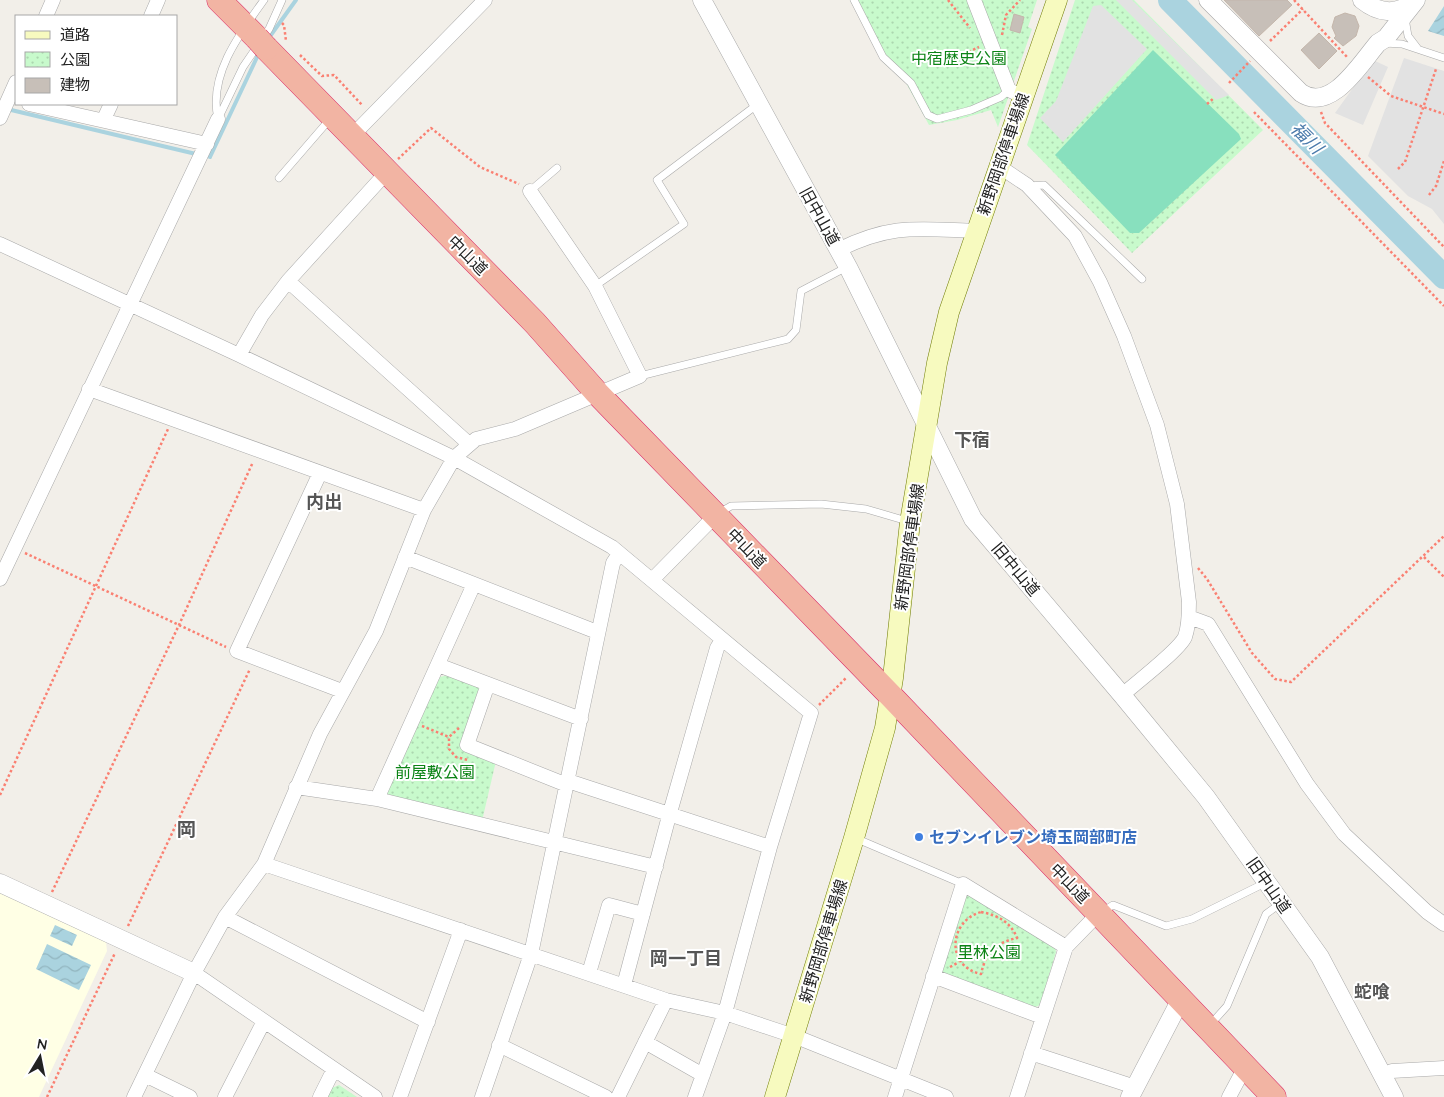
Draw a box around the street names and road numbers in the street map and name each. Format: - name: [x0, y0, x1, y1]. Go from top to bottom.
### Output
- street label: 新野岡部停車場線: [973, 90, 1033, 218]
- street label: 旧中山道: [796, 183, 844, 249]
- street label: 中山道: [444, 231, 492, 279]
- street label: 新野岡部停車場線: [890, 482, 928, 612]
- street label: 中山道: [723, 524, 771, 572]
- street label: 旧中山道: [988, 538, 1044, 600]
- street label: 旧中山道: [1242, 853, 1296, 917]
- street label: 中山道: [1046, 859, 1094, 907]
- street label: 新野岡部停車場線: [795, 877, 851, 1005]

